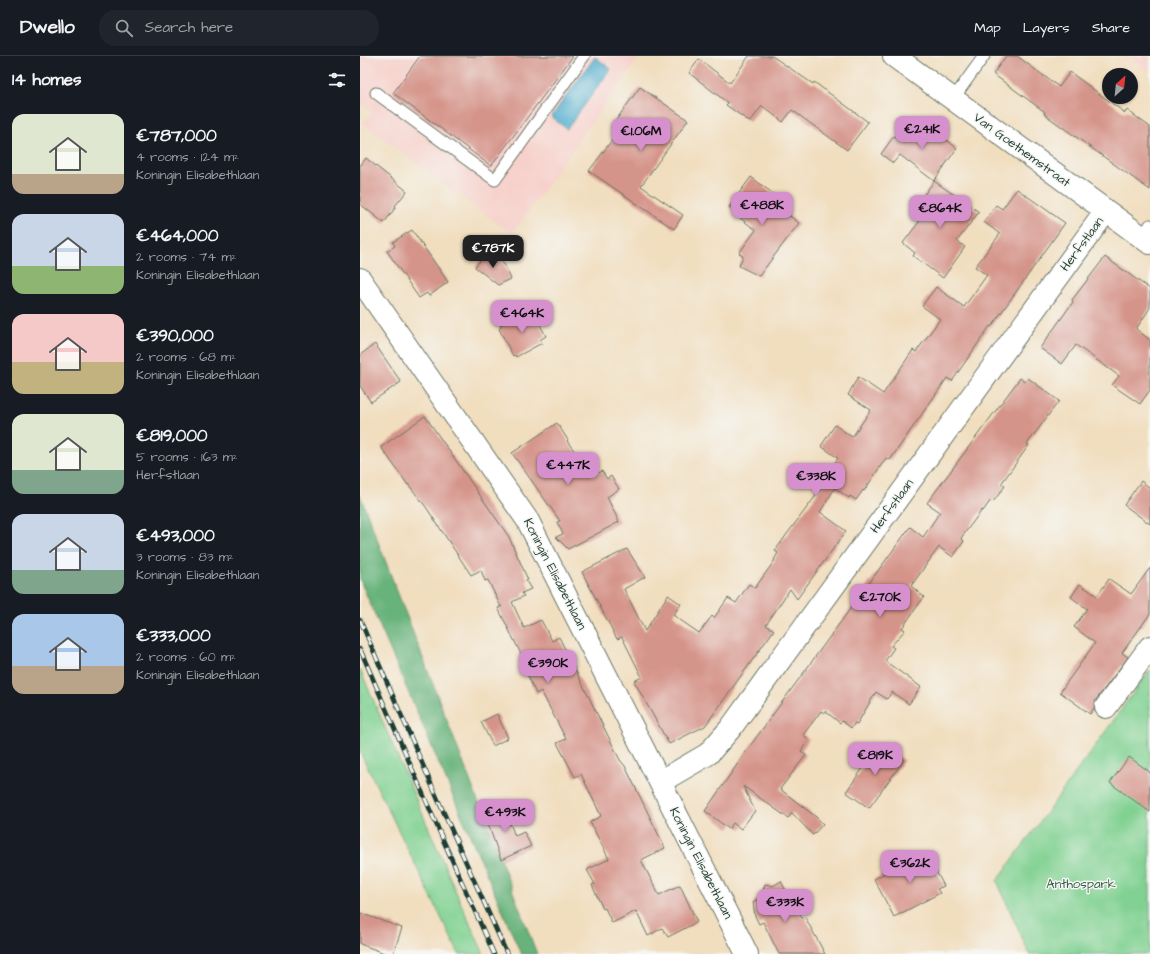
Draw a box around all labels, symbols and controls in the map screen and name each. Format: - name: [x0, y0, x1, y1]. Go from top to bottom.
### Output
- search box: [99, 10, 379, 46]
- text: Dwello: [20, 14, 75, 41]
- icon: search: [113, 17, 135, 39]
- text: Search here: [145, 17, 233, 38]
- text: Map: [974, 18, 1001, 38]
- text: Layers: [1023, 18, 1070, 38]
- text: Share: [1092, 18, 1130, 38]
- text: 14 homes: [12, 68, 82, 92]
- north arrow: [1102, 68, 1138, 104]
- map controls: [1102, 68, 1138, 104]
- icon: filters: [326, 69, 348, 91]
- street label: Van Goethemstraat: [970, 109, 1075, 192]
- pin: €241K: [894, 116, 950, 150]
- pin: €1.06M: [608, 118, 674, 152]
- text: €241K: [904, 120, 940, 138]
- text: €1.06M: [621, 122, 661, 140]
- text: €787,000: [136, 124, 217, 148]
- icon: home: [44, 130, 92, 178]
- text: 4 rooms · 124 m²: [136, 148, 239, 166]
- text: Koningin Elisabethlaan: [136, 166, 259, 184]
- pin: €488K: [734, 192, 790, 226]
- pin: €864K: [912, 195, 968, 229]
- text: €488K: [740, 196, 784, 214]
- text: €864K: [918, 199, 962, 217]
- street label: Herfstlaan: [1056, 213, 1108, 275]
- text: €464,000: [136, 224, 219, 248]
- icon: home: [44, 230, 92, 278]
- pin: €787K: [465, 235, 521, 269]
- text: €787K: [472, 239, 514, 257]
- text: 2 rooms · 74 m²: [136, 248, 236, 266]
- text: Koningin Elisabethlaan: [136, 266, 259, 284]
- pin: €464K: [494, 300, 550, 334]
- text: €464K: [500, 304, 544, 322]
- text: €390,000: [136, 324, 214, 348]
- icon: home: [44, 330, 92, 378]
- text: 2 rooms · 68 m²: [136, 348, 236, 366]
- text: Koningin Elisabethlaan: [136, 366, 259, 384]
- text: €819,000: [136, 424, 208, 448]
- icon: home: [44, 430, 92, 478]
- text: 5 rooms · 163 m²: [136, 448, 238, 466]
- pin: €447K: [540, 452, 596, 486]
- text: €447K: [546, 456, 590, 474]
- pin: €338K: [788, 463, 844, 497]
- text: Herfstlaan: [136, 466, 199, 484]
- text: €338K: [796, 467, 836, 485]
- street label: Herfstlaan: [866, 475, 918, 537]
- street label: Koningin Elisabethlaan: [518, 515, 591, 634]
- text: €493,000: [136, 524, 215, 548]
- icon: home: [44, 530, 92, 578]
- text: 3 rooms · 83 m²: [136, 548, 234, 566]
- text: Koningin Elisabethlaan: [136, 566, 259, 584]
- pin: €270K: [852, 584, 908, 618]
- text: €270K: [859, 588, 901, 606]
- text: €333,000: [136, 624, 211, 648]
- icon: home: [44, 630, 92, 678]
- text: 2 rooms · 60 m²: [136, 648, 236, 666]
- pin: €390K: [520, 650, 576, 684]
- text: €390K: [528, 654, 568, 672]
- text: Koningin Elisabethlaan: [136, 666, 259, 684]
- pin: €819K: [847, 742, 903, 776]
- text: €819K: [857, 746, 893, 764]
- pin: €493K: [477, 799, 533, 833]
- text: €493K: [484, 803, 526, 821]
- street label: Koningin Elisabethlaan: [664, 804, 737, 923]
- pin: €362K: [882, 850, 938, 884]
- text: €362K: [890, 854, 930, 872]
- park label: Anthospark: [1046, 875, 1116, 893]
- pin: €333K: [757, 889, 813, 923]
- text: €333K: [766, 893, 804, 911]

